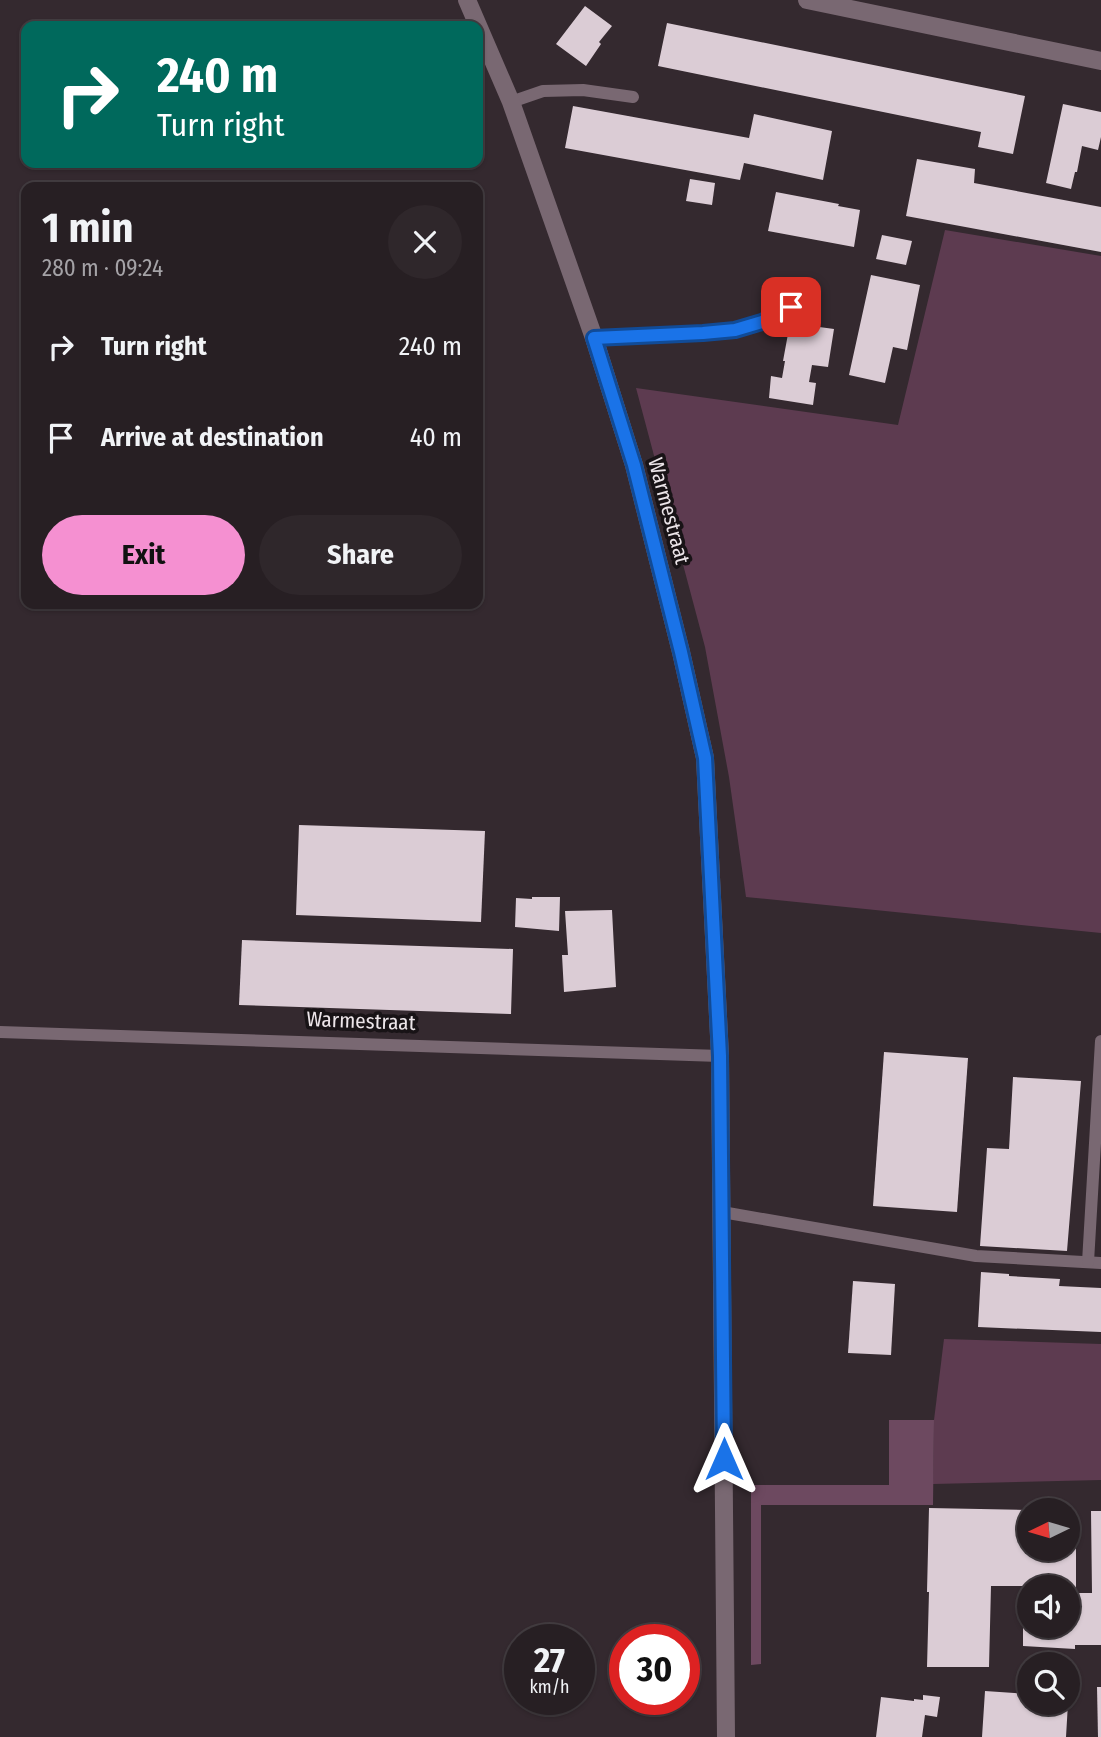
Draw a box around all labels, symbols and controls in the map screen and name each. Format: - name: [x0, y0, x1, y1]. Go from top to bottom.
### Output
- text: 240 m: [157, 46, 278, 105]
- icon: right: [42, 49, 133, 140]
- text: Turn right: [157, 106, 284, 144]
- text: 1 min: [42, 203, 133, 253]
- button: close: [388, 205, 462, 279]
- text: 280 m · 09:24: [42, 254, 163, 282]
- pin: [761, 277, 821, 337]
- icon: arrive: [772, 288, 810, 326]
- icon: right: [42, 328, 80, 366]
- text: Turn right: [101, 331, 207, 362]
- text: 240 m: [399, 331, 462, 362]
- icon: arrive: [42, 419, 80, 457]
- text: Arrive at destination: [101, 422, 324, 453]
- text: 40 m: [410, 422, 462, 453]
- street label: Warmestraat: [642, 455, 696, 567]
- button: Exit: [42, 515, 245, 595]
- button: Share: [259, 515, 462, 595]
- street label: Warmestraat: [306, 1006, 416, 1036]
- position arrow: [687, 1422, 761, 1496]
- north arrow: [1017, 1498, 1080, 1561]
- map controls: [1017, 1498, 1080, 1715]
- button: sound: [1017, 1575, 1080, 1638]
- speed limit sign: 30: [609, 1624, 700, 1715]
- text: 27: [534, 1639, 565, 1681]
- button: search: [1017, 1652, 1080, 1715]
- text: km/h: [529, 1676, 570, 1698]

